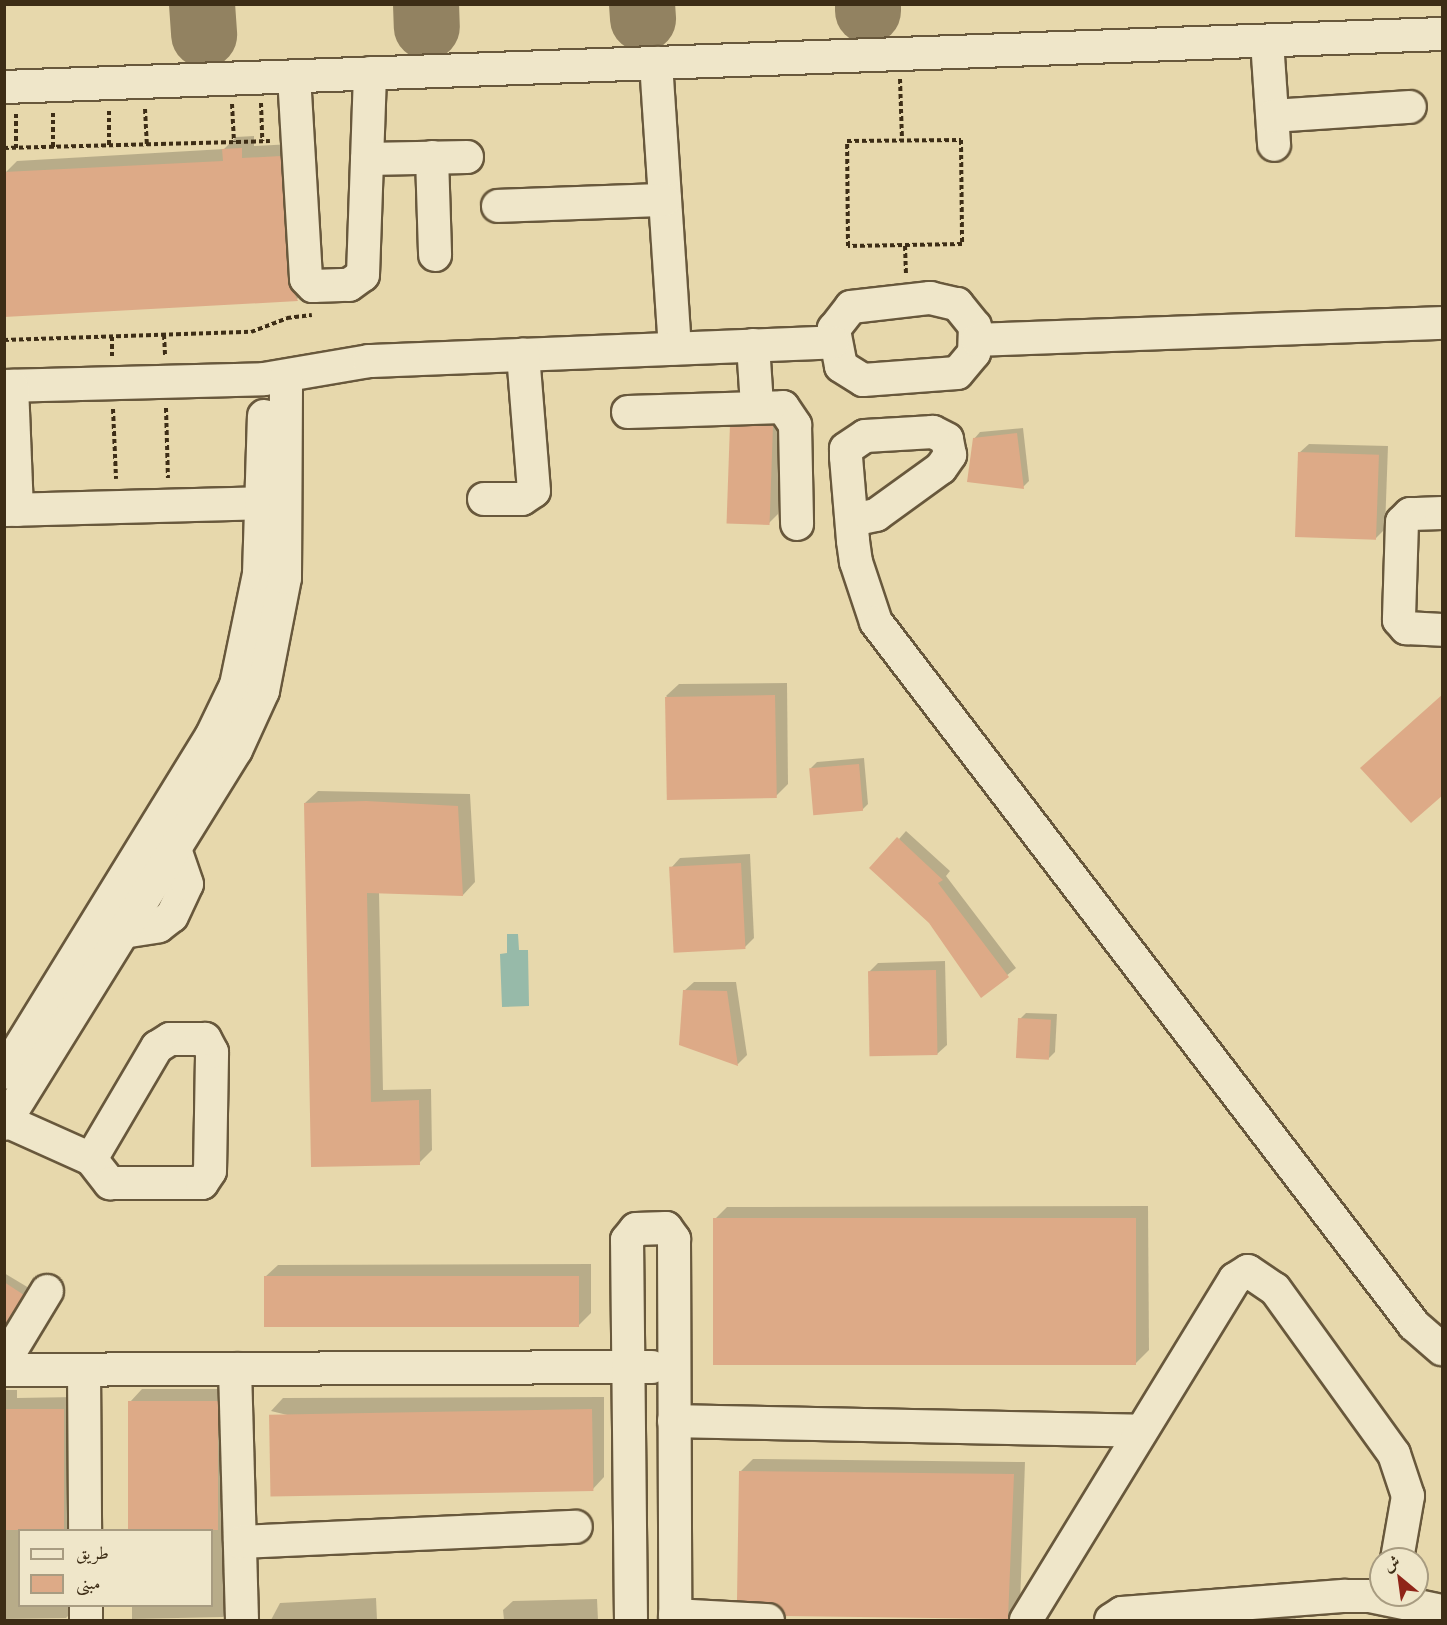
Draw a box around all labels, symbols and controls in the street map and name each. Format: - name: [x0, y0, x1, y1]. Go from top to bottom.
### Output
- legend: [18, 1529, 213, 1607]
- text: طريق: [76, 1542, 109, 1564]
- north arrow: [1369, 1547, 1429, 1607]
- text: ش: [1379, 1550, 1403, 1576]
- text: مبنى: [76, 1572, 101, 1594]

